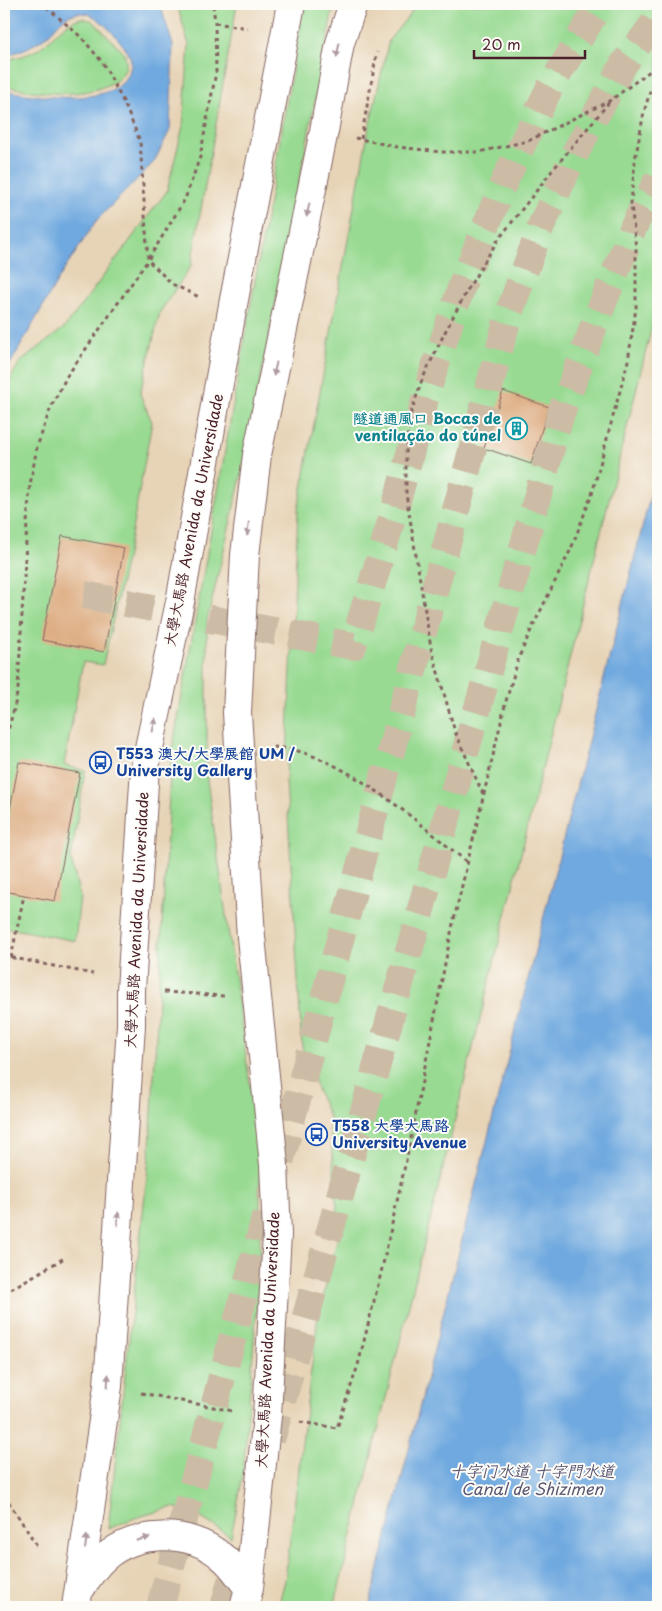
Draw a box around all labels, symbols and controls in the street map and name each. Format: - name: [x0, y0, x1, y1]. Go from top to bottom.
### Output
- scale bar: [474, 28, 586, 60]
- text: 20 m: [482, 32, 521, 55]
- one-way arrow: [334, 43, 342, 59]
- one-way arrow: [304, 202, 312, 217]
- one-way arrow: [271, 361, 279, 376]
- street label: 大學大馬路 Avenida da Universidade: [157, 391, 228, 648]
- place label: 隧道通風口 Bocas de ventilação do túnel: [353, 406, 501, 446]
- building icon: 隧道通風口 Bocas de ventilação do túnel: [505, 416, 529, 440]
- one-way arrow: [244, 521, 252, 537]
- one-way arrow: [150, 718, 158, 733]
- place label: T553 澳大/大學展館 UM / University Gallery: [116, 741, 296, 781]
- bus stop icon: T553 澳大/大學展館 UM / University Gallery: [88, 751, 112, 775]
- street label: 大學大馬路 Avenida da Universidade: [117, 791, 154, 1049]
- place label: T558 大學大馬路 University Avenue: [332, 1113, 467, 1153]
- bus stop icon: T558 大學大馬路 University Avenue: [304, 1123, 328, 1147]
- one-way arrow: [115, 1210, 123, 1226]
- street label: 大學大馬路 Avenida da Universidade: [248, 1211, 285, 1469]
- one-way arrow: [105, 1373, 113, 1389]
- water label: 十字门水道 十字門水道 Canal de Shizimen: [449, 1458, 617, 1500]
- one-way arrow: [83, 1533, 91, 1549]
- one-way arrow: [136, 1535, 151, 1543]

